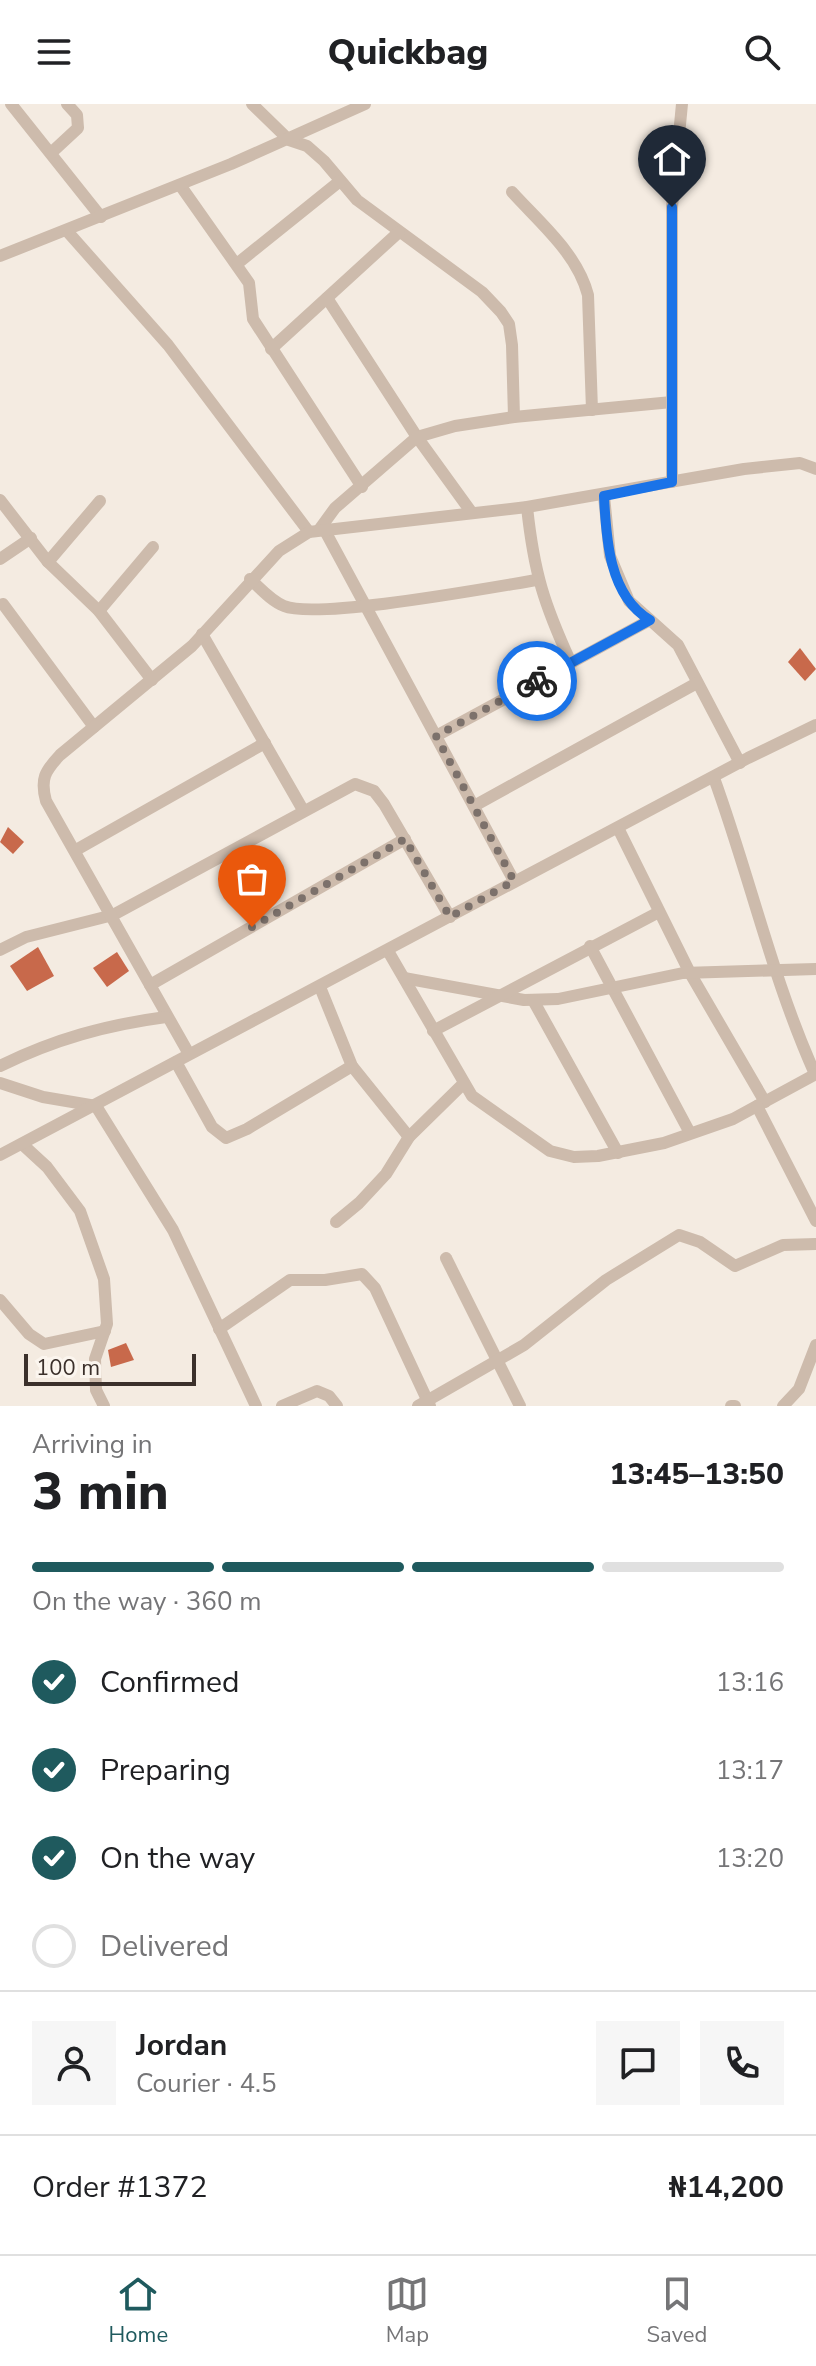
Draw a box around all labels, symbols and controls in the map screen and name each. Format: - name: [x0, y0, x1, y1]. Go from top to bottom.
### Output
- text: Quickbag: [328, 28, 489, 77]
- icon: menu: [32, 30, 76, 74]
- icon: search: [740, 30, 784, 74]
- pin: [638, 125, 706, 207]
- icon: home: [650, 137, 694, 181]
- courier: [497, 641, 577, 721]
- icon: bike: [515, 659, 559, 703]
- pin: [218, 845, 286, 927]
- icon: bag: [230, 857, 274, 901]
- scale bar: [24, 1350, 196, 1386]
- text: 100 m: [36, 1353, 100, 1383]
- text: Arriving in: [32, 1427, 153, 1462]
- text: 13:45–13:50: [609, 1454, 784, 1495]
- text: 3 min: [32, 1456, 169, 1527]
- text: On the way · 360 m: [32, 1584, 261, 1619]
- icon: check: [32, 1660, 76, 1704]
- text: Confirmed: [100, 1662, 240, 1703]
- text: 13:16: [716, 1665, 784, 1700]
- icon: check: [32, 1748, 76, 1792]
- text: Preparing: [100, 1750, 231, 1791]
- text: 13:17: [716, 1753, 784, 1788]
- icon: check: [32, 1836, 76, 1880]
- text: On the way: [100, 1838, 255, 1879]
- text: 13:20: [716, 1841, 784, 1876]
- text: Delivered: [100, 1926, 229, 1967]
- button: person: [32, 2021, 116, 2105]
- button: chat: [596, 2021, 680, 2105]
- button: phone: [700, 2021, 784, 2105]
- text: Jordan: [136, 2025, 227, 2066]
- text: Courier · 4.5: [136, 2066, 277, 2101]
- text: Order #1372: [32, 2167, 207, 2208]
- text: ₦14,200: [669, 2167, 784, 2208]
- tab: Home: [109, 2272, 168, 2350]
- tab: Map: [385, 2272, 429, 2350]
- tab: Saved: [647, 2272, 707, 2350]

